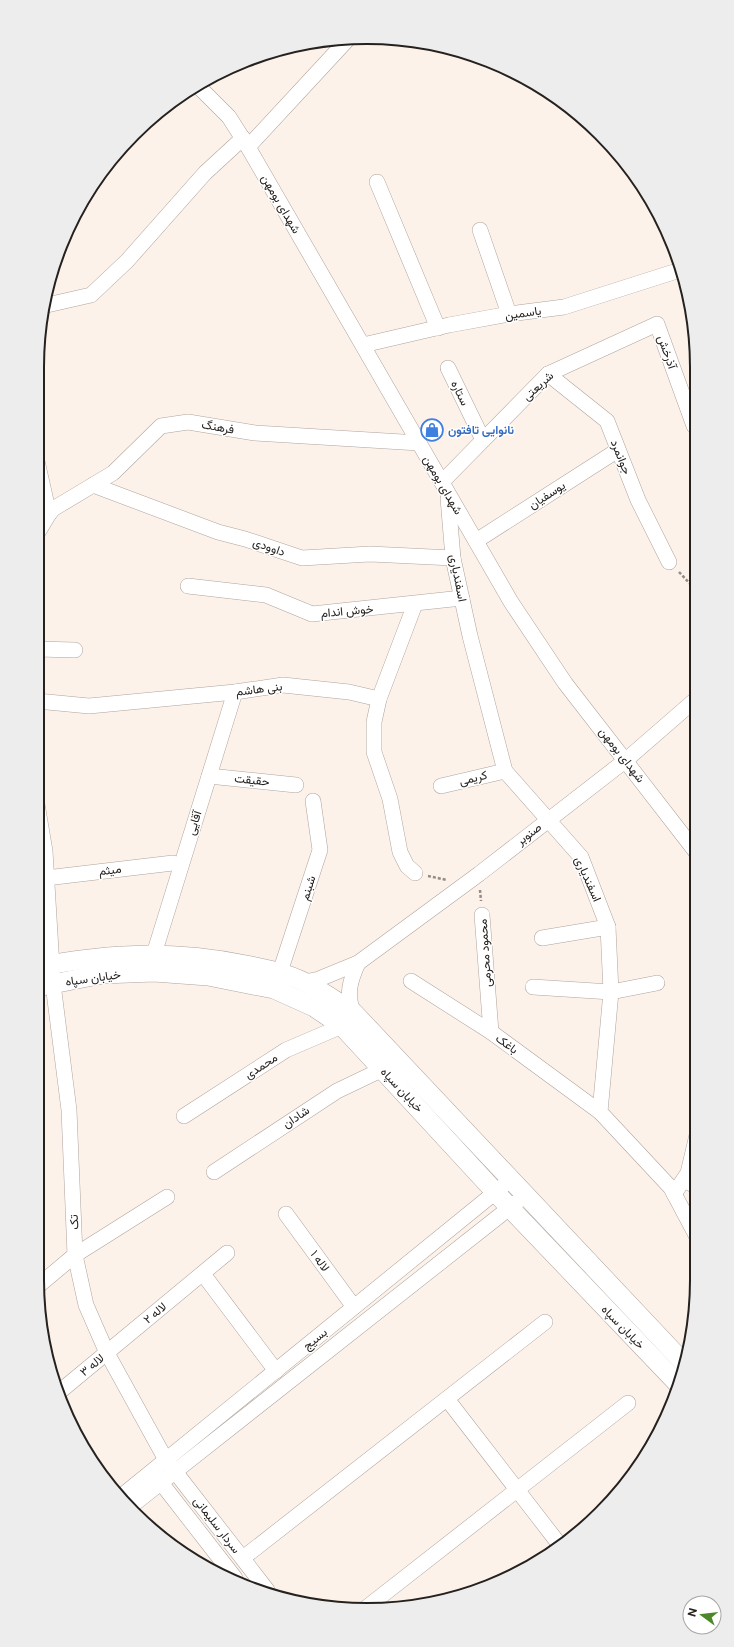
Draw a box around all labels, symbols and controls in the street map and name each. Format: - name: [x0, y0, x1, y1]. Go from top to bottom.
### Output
- street label: شهدای بومهن: [258, 172, 304, 237]
- street label: یاسمین: [504, 303, 543, 323]
- street label: آذرخش: [654, 333, 680, 372]
- street label: شریعتی: [520, 368, 557, 404]
- street label: ستاره: [447, 378, 472, 408]
- street label: فرهنگ: [200, 417, 235, 438]
- shop icon: نانوایی تافتون: [419, 417, 445, 443]
- place label: نانوایی تافتون: [448, 423, 515, 438]
- street label: جوانمرد: [607, 438, 634, 477]
- street label: شهدای بومهن: [420, 453, 466, 518]
- street label: یوسفیان: [526, 478, 568, 513]
- street label: داوودی: [251, 535, 287, 560]
- street label: اسفندیاری: [446, 553, 469, 603]
- street label: خوش اندام: [320, 602, 374, 621]
- street label: بنی هاشم: [235, 679, 283, 700]
- street label: شهدای بومهن: [595, 725, 648, 786]
- street label: کریمی: [457, 768, 489, 789]
- street label: حقیقت: [234, 771, 270, 789]
- street label: آقایی: [184, 808, 206, 837]
- street label: صنوبر: [513, 820, 545, 849]
- street label: اسفندیاری: [571, 854, 604, 904]
- street label: میثم: [98, 862, 122, 879]
- street label: شبنم: [297, 874, 320, 902]
- street label: محمود محرمی: [476, 918, 495, 987]
- street label: خیابان سپاه: [64, 967, 122, 990]
- street label: باغک: [493, 1031, 521, 1057]
- street label: محمدی: [242, 1050, 281, 1083]
- street label: خیابان سپاه: [377, 1065, 426, 1116]
- street label: شادان: [280, 1103, 312, 1131]
- street label: تک: [67, 1214, 81, 1230]
- street label: لاله ۱: [308, 1248, 332, 1274]
- street label: لاله ۲: [141, 1299, 169, 1327]
- street label: خیابان سپاه: [598, 1302, 647, 1353]
- street label: بسیج: [300, 1325, 331, 1354]
- street label: لاله ۳: [77, 1351, 107, 1379]
- street label: سردار سلیمانی: [190, 1494, 243, 1557]
- north arrow: [682, 1595, 722, 1635]
- text: N: [685, 1607, 699, 1618]

